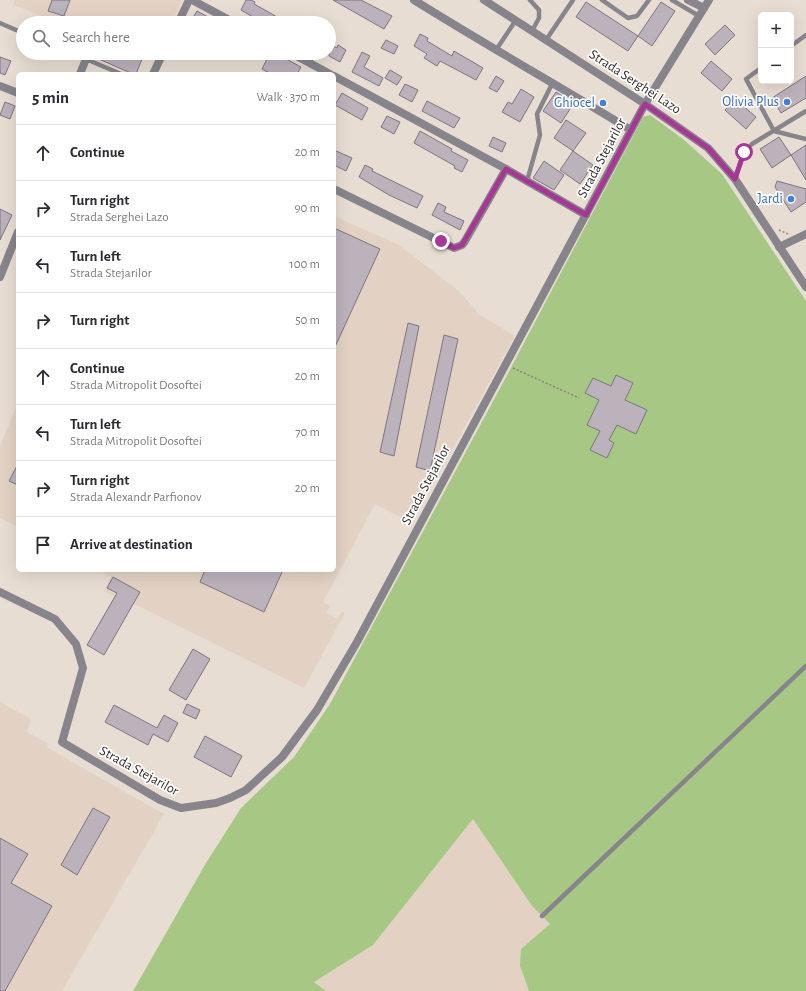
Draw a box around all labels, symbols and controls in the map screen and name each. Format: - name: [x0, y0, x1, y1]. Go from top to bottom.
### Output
- map controls: [758, 12, 794, 84]
- button: +: [758, 12, 794, 48]
- search box: [16, 16, 336, 60]
- icon: search: [30, 27, 52, 49]
- text: Search here: [62, 30, 130, 45]
- street label: Strada Serghei Lazo: [587, 47, 683, 117]
- button: −: [758, 48, 794, 84]
- text: 5 min: [32, 89, 69, 106]
- text: Walk · 370 m: [256, 91, 320, 104]
- place label: Olivia Plus: [722, 95, 779, 109]
- place label: Ghiocel: [554, 96, 595, 110]
- marker: Olivia Plus: [782, 97, 792, 107]
- marker: Ghiocel: [598, 98, 608, 108]
- street label: Strada Stejarilor: [575, 115, 629, 200]
- icon: ahead: [32, 142, 54, 164]
- route start: [735, 143, 753, 161]
- text: Continue: [70, 145, 125, 160]
- text: 20 m: [295, 146, 320, 159]
- place label: Jardi: [757, 192, 783, 206]
- text: Turn right: [70, 193, 129, 208]
- marker: Jardi: [786, 194, 796, 204]
- icon: right: [32, 198, 54, 220]
- text: 90 m: [294, 202, 320, 215]
- text: Strada Serghei Lazo: [70, 211, 169, 224]
- route end: [432, 232, 450, 250]
- text: Turn left: [70, 249, 121, 264]
- icon: left: [32, 254, 54, 276]
- text: 100 m: [289, 258, 320, 271]
- text: Strada Stejarilor: [70, 267, 152, 280]
- icon: right: [32, 310, 54, 332]
- text: Turn right: [70, 313, 129, 328]
- text: 50 m: [295, 314, 320, 327]
- text: Continue: [70, 361, 125, 376]
- icon: ahead: [32, 366, 54, 388]
- text: 20 m: [295, 370, 320, 383]
- text: Strada Mitropolit Dosoftei: [70, 379, 202, 392]
- text: Turn left: [70, 417, 121, 432]
- icon: left: [32, 422, 54, 444]
- text: 70 m: [295, 426, 320, 439]
- text: Strada Mitropolit Dosoftei: [70, 435, 202, 448]
- street label: Strada Stejarilor: [399, 442, 453, 527]
- text: Turn right: [70, 473, 129, 488]
- icon: right: [32, 478, 54, 500]
- text: 20 m: [295, 482, 320, 495]
- text: Strada Alexandr Parfionov: [70, 491, 201, 504]
- icon: arrive: [32, 534, 54, 556]
- text: Arrive at destination: [70, 537, 193, 552]
- street label: Strada Stejarilor: [97, 744, 181, 799]

